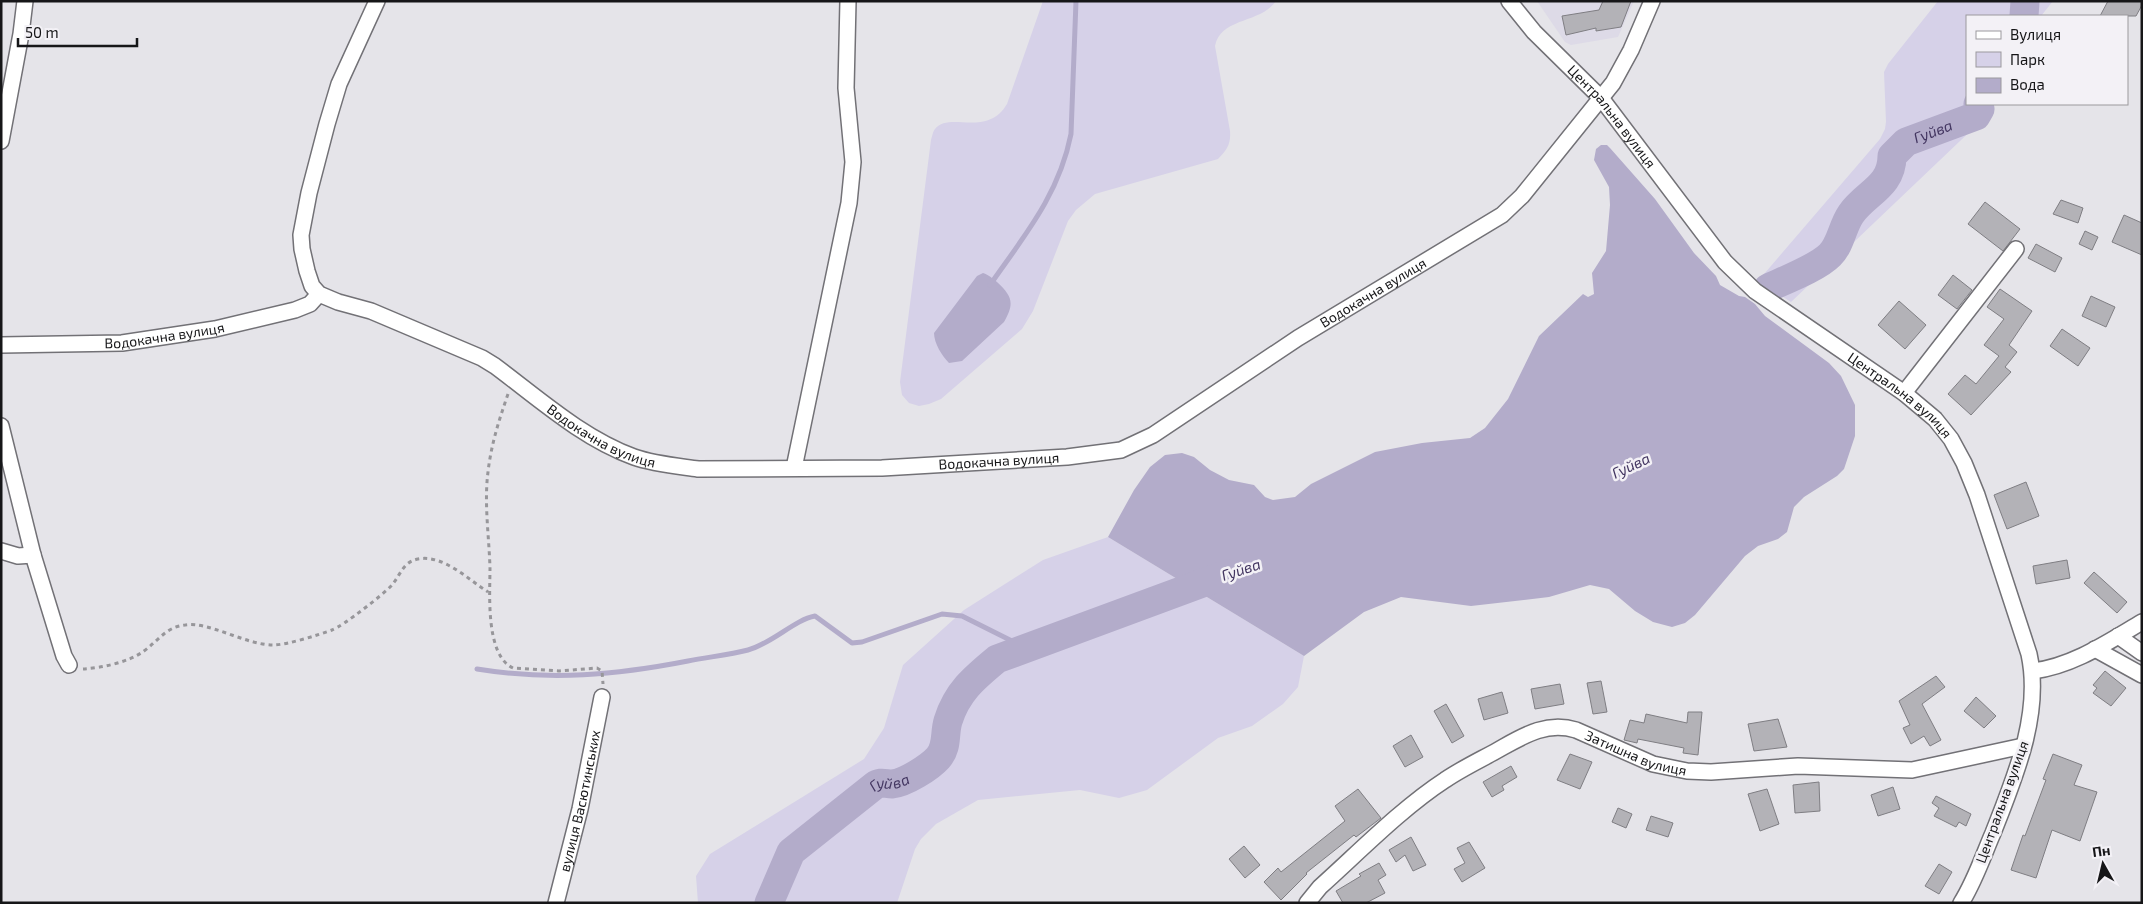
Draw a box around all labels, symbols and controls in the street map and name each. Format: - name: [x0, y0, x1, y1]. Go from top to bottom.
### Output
- scale bar: [18, 15, 136, 47]
- legend: [1966, 15, 2128, 105]
- text: 50 m: [25, 23, 59, 41]
- text: Вулиця: [2010, 25, 2061, 44]
- text: Парк: [2010, 50, 2045, 68]
- street label: Центральна вулиця: [1564, 61, 1660, 171]
- text: Вода: [2010, 75, 2045, 93]
- water label: Гуйва: [1911, 116, 1955, 146]
- street label: Водокачна вулиця: [1317, 254, 1429, 331]
- street label: Водокачна вулиця: [104, 318, 226, 351]
- street label: Центральна вулиця: [1845, 348, 1956, 441]
- street label: Водокачна вулиця: [544, 400, 657, 470]
- street label: Водокачна вулиця: [938, 448, 1060, 473]
- water label: Гуйва: [1609, 448, 1653, 482]
- water label: Гуйва: [1219, 554, 1263, 584]
- street label: Затишна вулиця: [1583, 726, 1688, 779]
- street label: вулиця Васютинських: [555, 728, 603, 873]
- street label: Центральна вулиця: [1972, 738, 2032, 865]
- water label: Гуйва: [865, 769, 912, 795]
- north arrow: [2078, 839, 2128, 889]
- text: Пн: [2091, 841, 2111, 860]

